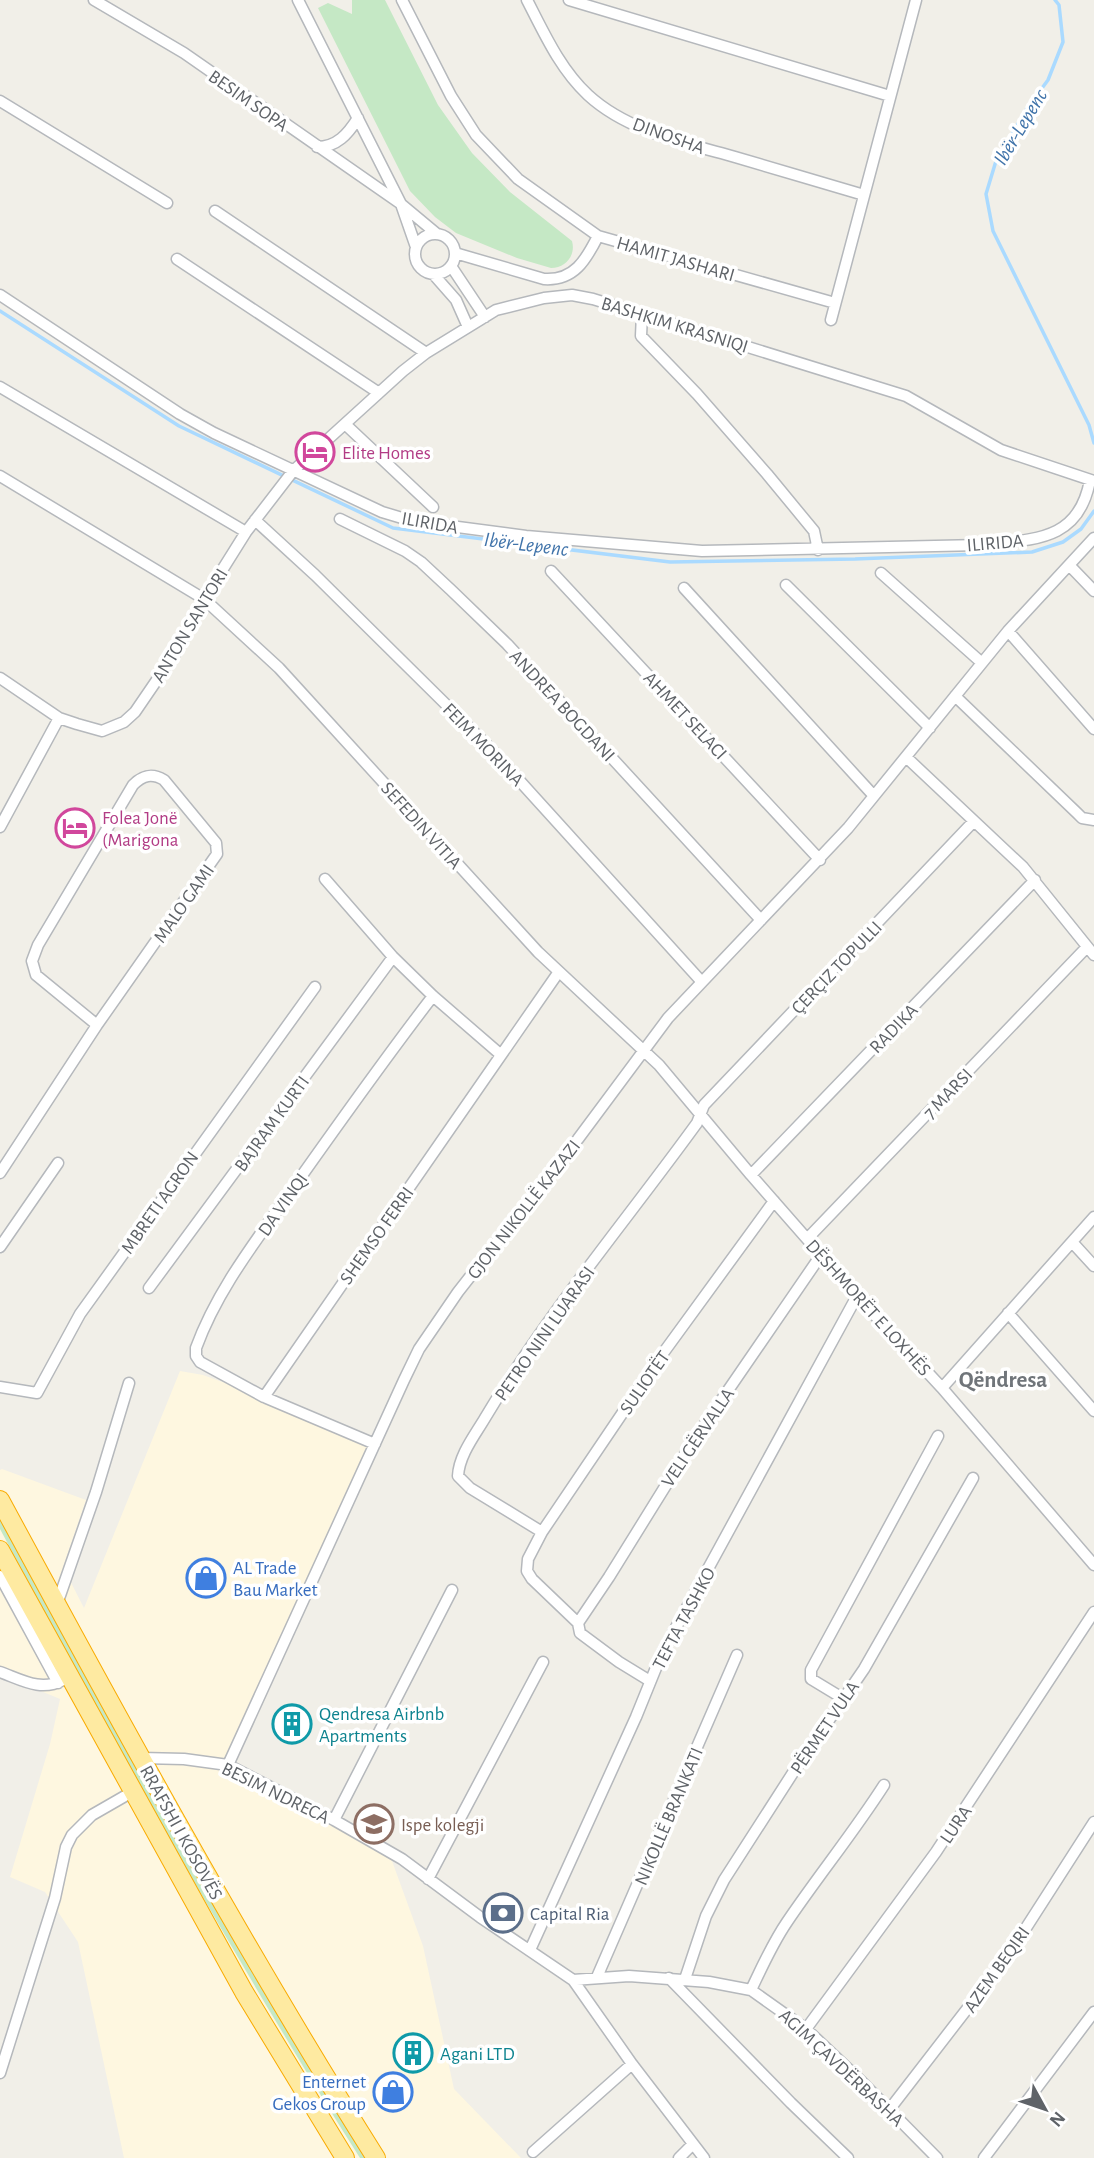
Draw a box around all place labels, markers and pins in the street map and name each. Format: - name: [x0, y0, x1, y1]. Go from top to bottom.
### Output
- hotel icon: Elite Homes: [294, 431, 336, 473]
- place label: Elite Homes: [342, 444, 431, 463]
- hotel icon: Folea Jonë (Marigona: [54, 807, 96, 849]
- place label: Folea Jonë (Marigona: [102, 809, 179, 850]
- shop icon: AL Trade Bau Market: [185, 1557, 227, 1599]
- place label: AL Trade Bau Market: [233, 1559, 318, 1600]
- building icon: Qendresa Airbnb Apartments: [271, 1703, 313, 1745]
- place label: Qendresa Airbnb Apartments: [319, 1705, 444, 1746]
- school or university icon: Ispe kolegji: [353, 1803, 395, 1845]
- place label: Ispe kolegji: [401, 1816, 484, 1835]
- bank icon: Capital Ria: [482, 1892, 524, 1934]
- place label: Capital Ria: [530, 1905, 610, 1924]
- building icon: Agani LTD: [392, 2032, 434, 2074]
- place label: Agani LTD: [440, 2045, 515, 2064]
- shop icon: Enternet Gekos Group: [372, 2071, 414, 2113]
- place label: Enternet Gekos Group: [273, 2073, 366, 2114]

